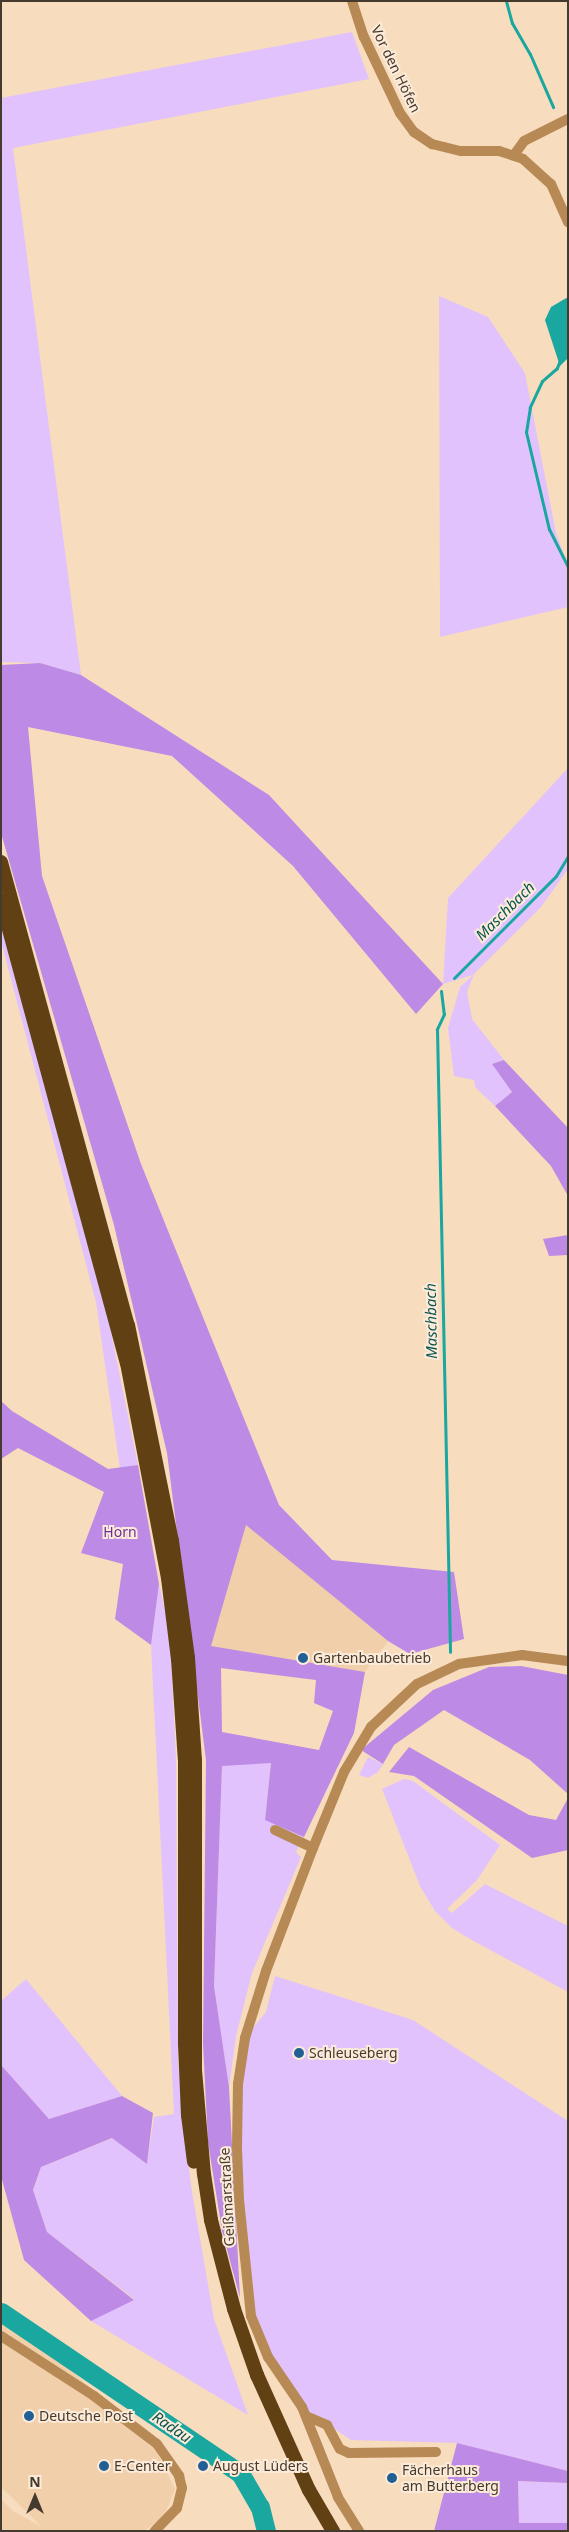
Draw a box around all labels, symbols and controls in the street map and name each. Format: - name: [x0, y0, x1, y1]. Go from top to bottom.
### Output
- street label: Vor den Höfen: [368, 23, 424, 115]
- water label: Maschbach: [472, 878, 538, 944]
- water label: Maschbach: [421, 1283, 441, 1359]
- park label: Horn: [103, 1524, 137, 1540]
- place label: Gartenbaubetrieb: [313, 1650, 431, 1666]
- marker: Gartenbaubetrieb: [297, 1652, 309, 1664]
- place label: Schleuseberg: [309, 2045, 398, 2061]
- marker: Schleuseberg: [293, 2047, 305, 2059]
- street label: Geißmarstraße: [216, 2147, 238, 2247]
- place label: Deutsche Post: [39, 2408, 133, 2424]
- water label: Radau: [149, 2408, 195, 2446]
- marker: Deutsche Post: [23, 2410, 35, 2422]
- place label: E-Center: [114, 2458, 170, 2474]
- place label: August Lüders: [213, 2458, 308, 2474]
- marker: E-Center: [98, 2460, 110, 2472]
- marker: August Lüders: [197, 2460, 209, 2472]
- place label: Fächerhaus am Butterberg: [402, 2462, 499, 2494]
- north arrow: [10, 2472, 60, 2522]
- text: N: [29, 2472, 41, 2491]
- marker: Fächerhaus am Butterberg: [386, 2472, 398, 2484]

